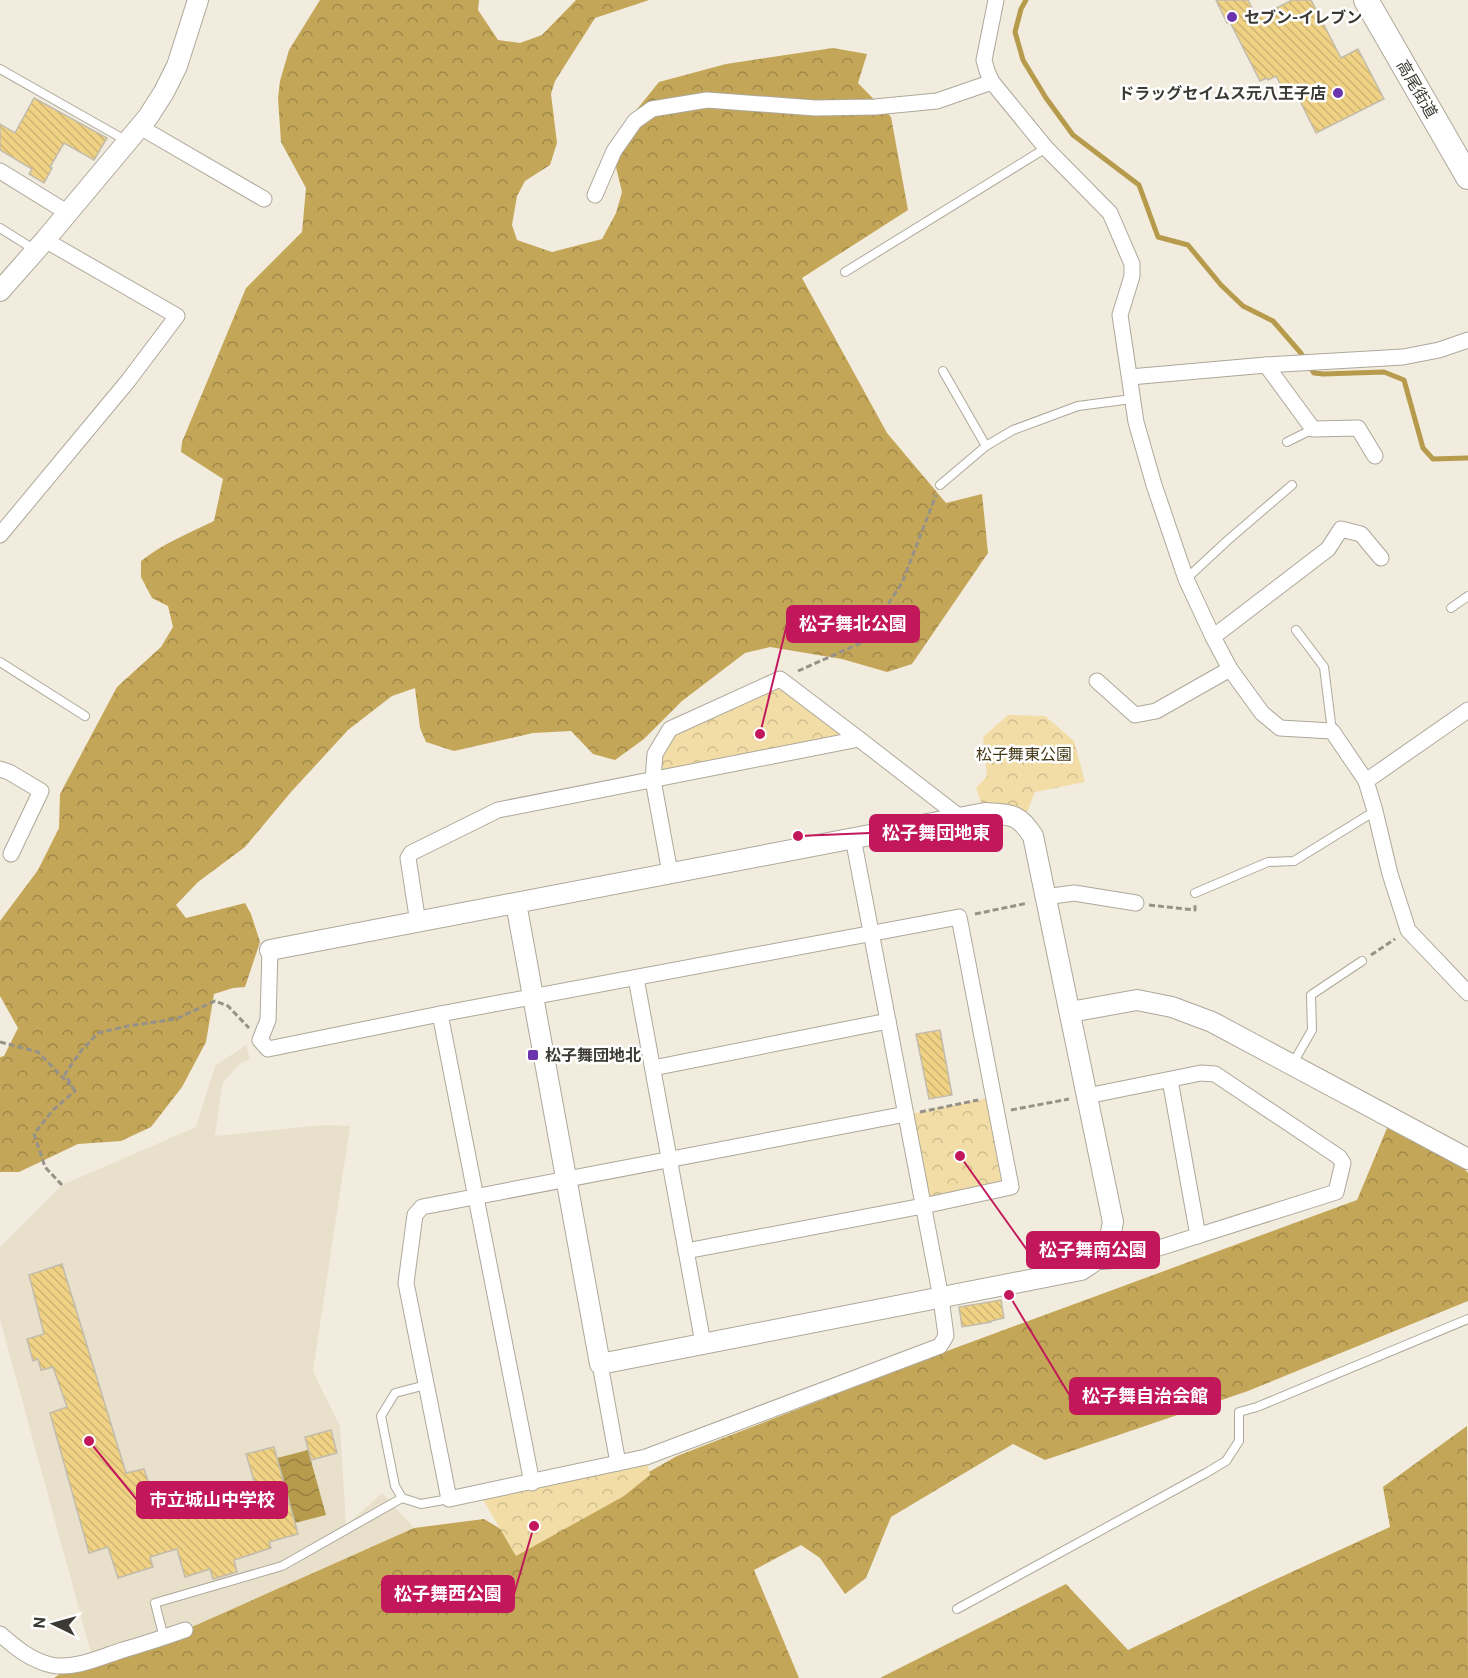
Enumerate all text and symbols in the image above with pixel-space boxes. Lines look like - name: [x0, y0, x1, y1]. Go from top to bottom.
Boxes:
- place label: セブン-イレブン: [1244, 8, 1362, 27]
- marker: セブン-イレブン: [1225, 10, 1239, 24]
- street label: 高尾街道: [1393, 57, 1441, 121]
- place label: ドラッグセイムス元八王子店: [1118, 84, 1326, 103]
- marker: ドラッグセイムス元八王子店: [1331, 86, 1345, 100]
- callout: 松子舞北公園: [787, 606, 919, 642]
- text: 松子舞北公園: [799, 613, 907, 634]
- park label: 松子舞東公園: [976, 745, 1072, 764]
- callout: 松子舞団地東: [870, 815, 1002, 851]
- text: 松子舞団地東: [882, 822, 990, 843]
- place label: 松子舞団地北: [545, 1046, 641, 1065]
- marker: 松子舞団地北: [526, 1048, 540, 1062]
- callout: 松子舞南公園: [1027, 1232, 1159, 1268]
- text: 松子舞南公園: [1039, 1239, 1147, 1260]
- callout: 松子舞自治会館: [1070, 1378, 1220, 1414]
- text: 松子舞自治会館: [1082, 1385, 1208, 1406]
- callout: 市立城山中学校: [137, 1482, 287, 1518]
- text: 市立城山中学校: [149, 1489, 275, 1510]
- callout: 松子舞西公園: [382, 1576, 514, 1612]
- text: 松子舞西公園: [394, 1583, 502, 1604]
- north arrow: [24, 1594, 84, 1654]
- text: N: [30, 1616, 50, 1629]

